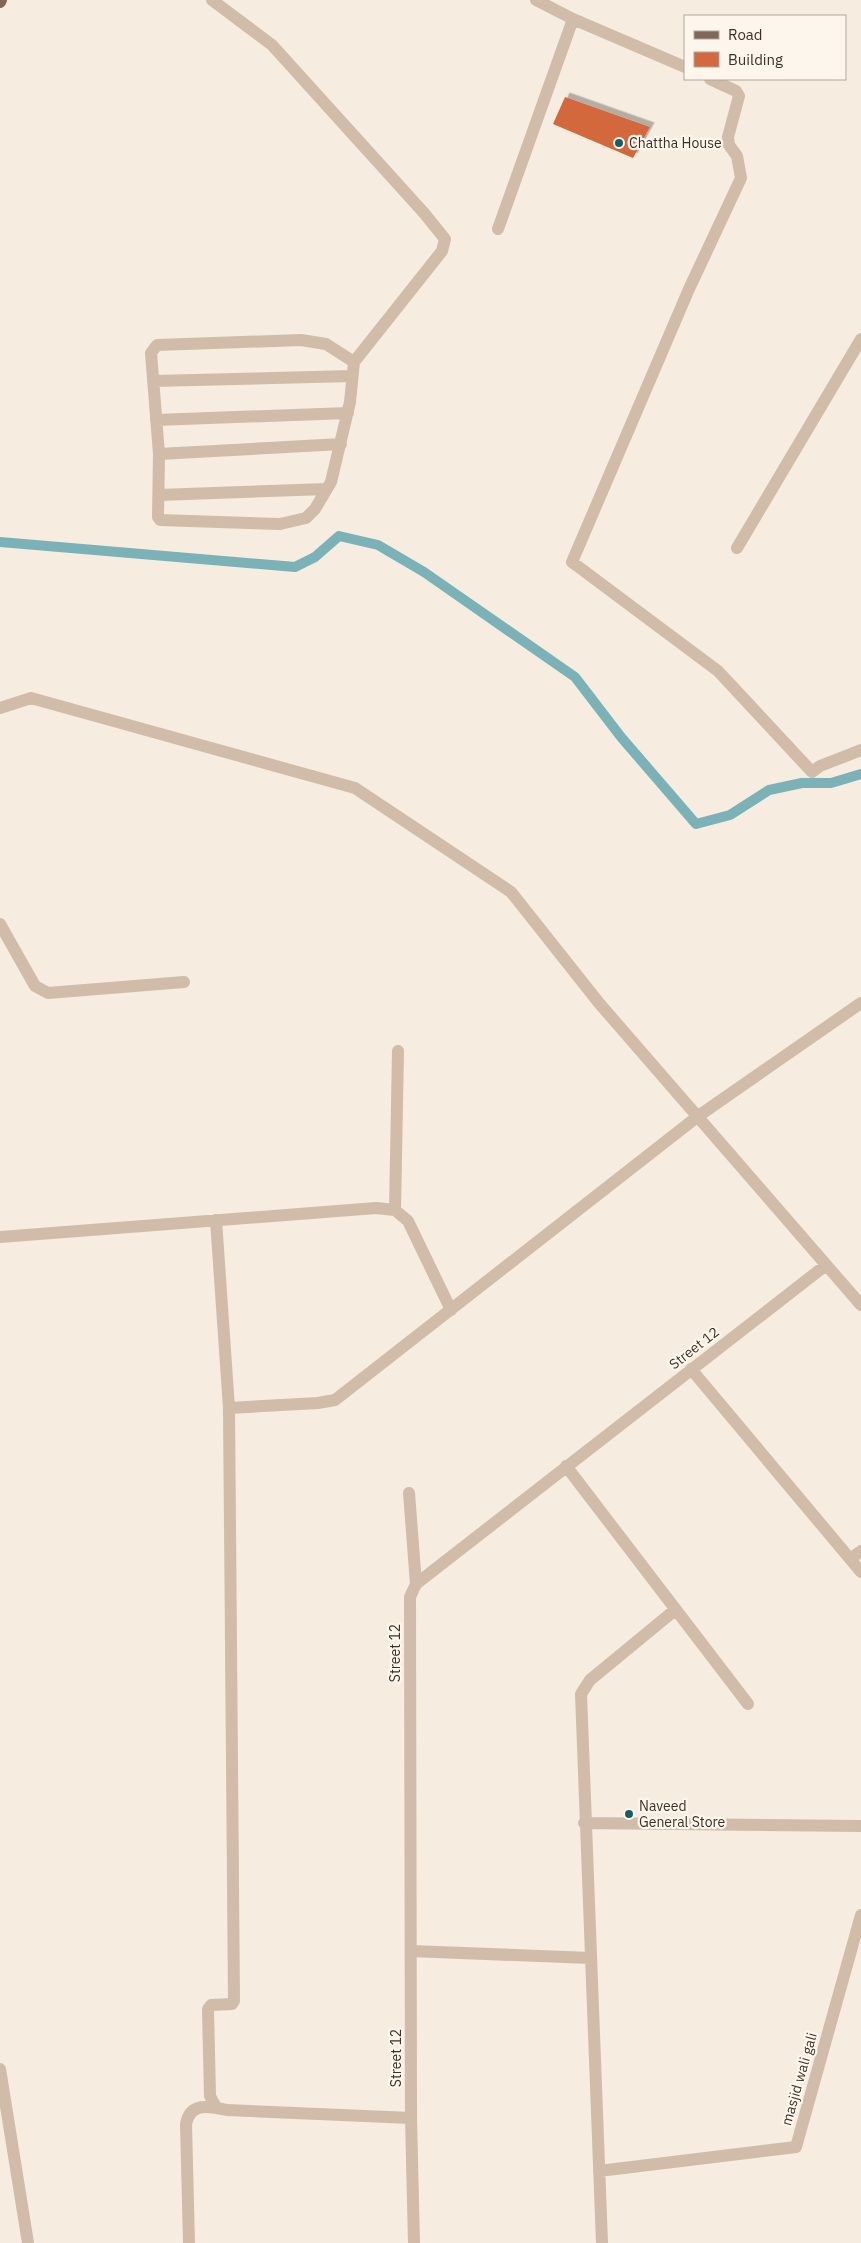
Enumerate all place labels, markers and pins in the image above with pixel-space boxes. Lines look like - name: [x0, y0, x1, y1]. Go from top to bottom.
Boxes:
- place label: Chattha House: [629, 134, 722, 152]
- marker: Chattha House: [613, 137, 625, 149]
- place label: Naveed General Store: [639, 1797, 726, 1831]
- marker: Naveed General Store: [623, 1808, 635, 1820]

